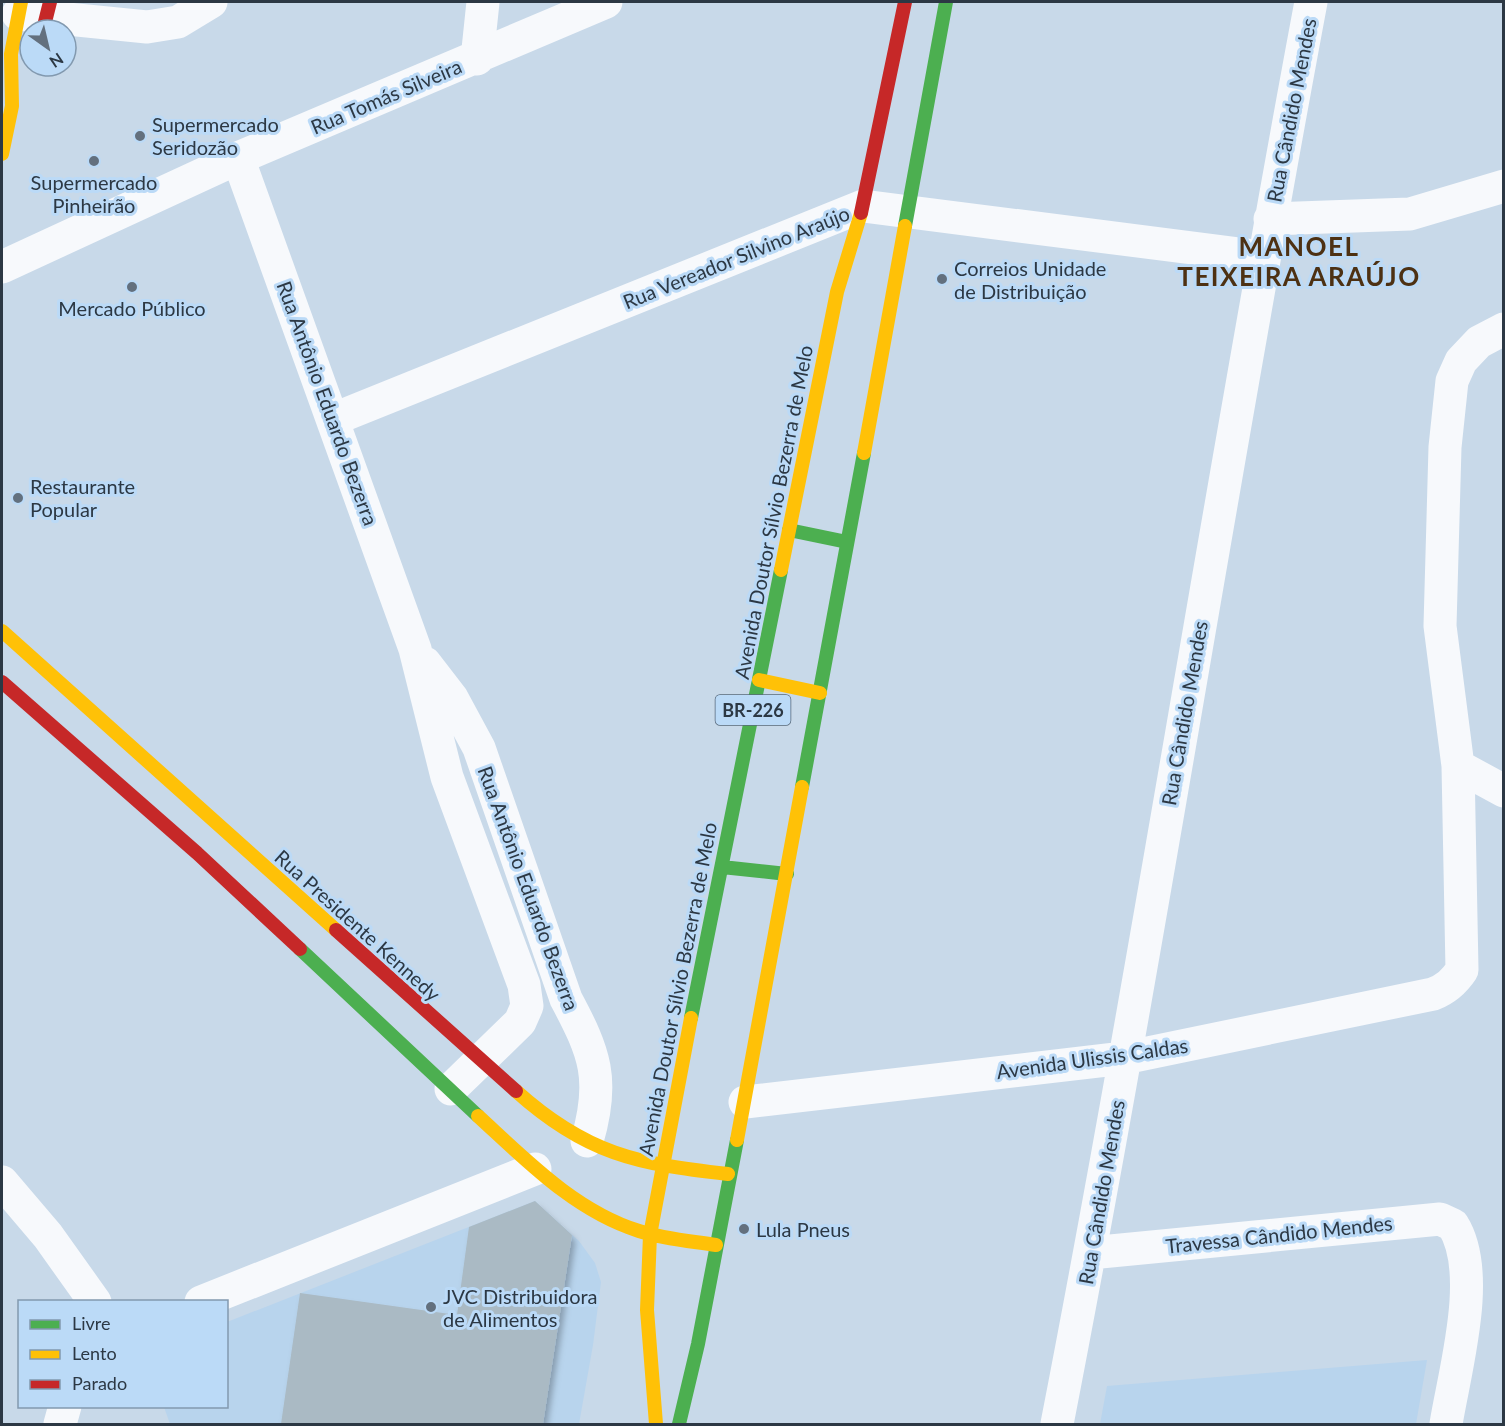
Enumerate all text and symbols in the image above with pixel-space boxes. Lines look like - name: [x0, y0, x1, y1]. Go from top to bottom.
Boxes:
- street label: Rua Cândido Mendes: [1261, 16, 1321, 204]
- north arrow: [18, 18, 78, 78]
- text: N: [46, 50, 67, 72]
- street label: Rua Tomás Silveira: [307, 53, 465, 139]
- place label: Supermercado Seridozão: [152, 112, 279, 159]
- marker: Supermercado Seridozão: [133, 129, 147, 143]
- marker: Supermercado Pinheirão: [87, 154, 101, 168]
- place label: Supermercado Pinheirão: [31, 170, 157, 217]
- street label: Rua Vereador Silvino Araújo: [619, 200, 853, 314]
- district label: MANOEL TEIXEIRA ARAÚJO: [1177, 230, 1421, 292]
- place label: Correios Unidade de Distribuição: [954, 256, 1106, 303]
- marker: Correios Unidade de Distribuição: [935, 272, 949, 286]
- street label: Rua Antônio Eduardo Bezerra: [273, 278, 383, 528]
- marker: Mercado Público: [125, 280, 139, 294]
- place label: Mercado Público: [58, 296, 206, 320]
- street label: Avenida Doutor Sílvio Bezerra de Melo: [729, 343, 817, 681]
- place label: Restaurante Popular: [30, 474, 135, 521]
- marker: Restaurante Popular: [11, 491, 25, 505]
- street label: Rua Cândido Mendes: [1156, 619, 1212, 807]
- road number: BR-226: [716, 695, 790, 725]
- street label: Rua Antônio Eduardo Bezerra: [474, 763, 584, 1013]
- street label: Avenida Doutor Sílvio Bezerra de Melo: [633, 820, 721, 1158]
- street label: Rua Presidente Kennedy: [270, 844, 446, 1006]
- street label: Avenida Ulissis Caldas: [995, 1033, 1189, 1083]
- street label: Rua Cândido Mendes: [1073, 1098, 1129, 1286]
- street label: Travessa Cândido Mendes: [1164, 1210, 1394, 1258]
- place label: Lula Pneus: [756, 1217, 850, 1241]
- marker: Lula Pneus: [737, 1222, 751, 1236]
- place label: JVC Distribuidora de Alimentos: [443, 1284, 598, 1331]
- legend: [18, 1300, 228, 1408]
- marker: JVC Distribuidora de Alimentos: [424, 1300, 438, 1314]
- text: Livre: [72, 1312, 111, 1334]
- text: Lento: [72, 1342, 117, 1364]
- text: Parado: [72, 1372, 127, 1394]

